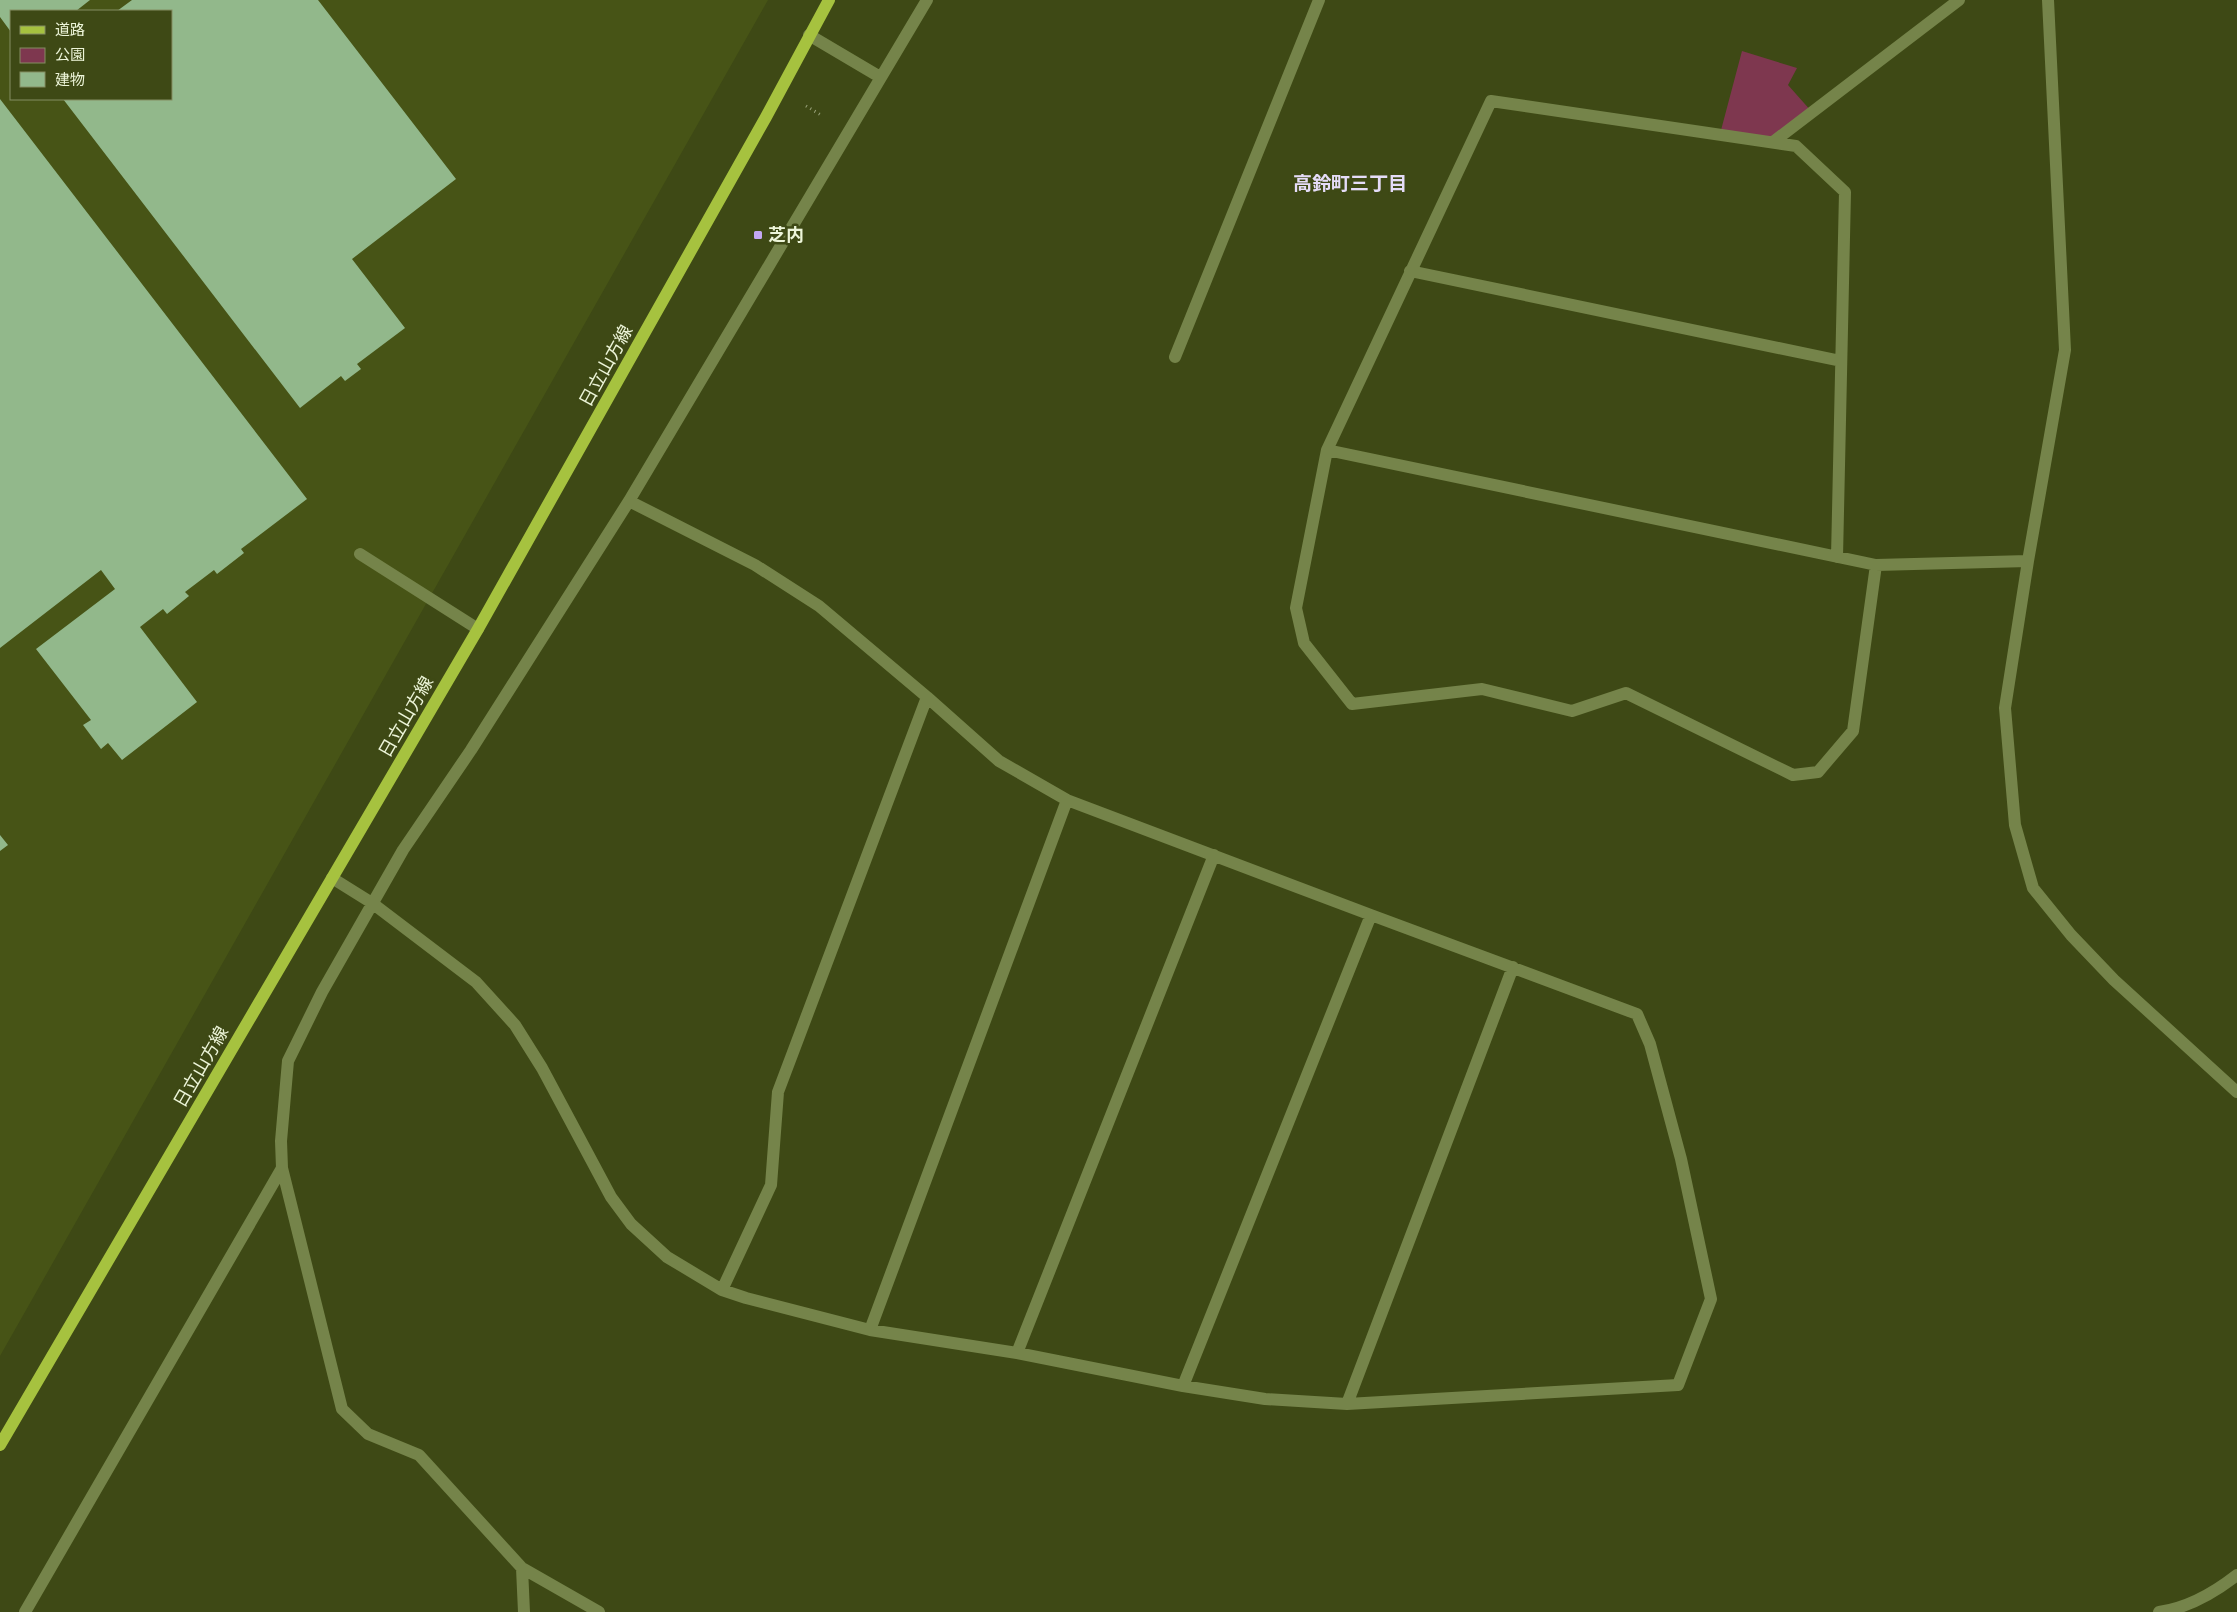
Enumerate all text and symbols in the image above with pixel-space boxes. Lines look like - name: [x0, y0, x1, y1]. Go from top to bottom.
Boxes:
- legend: [10, 10, 172, 100]
- text: 道路: [55, 21, 85, 39]
- text: 公園: [55, 46, 85, 64]
- text: 建物: [55, 71, 85, 89]
- district label: 高鈴町三丁目: [1293, 173, 1407, 195]
- place label: 芝内: [768, 224, 804, 246]
- marker: 芝内: [752, 229, 764, 241]
- street label: 日立山方線: [575, 321, 637, 411]
- street label: 日立山方線: [374, 673, 438, 761]
- street label: 日立山方線: [169, 1023, 233, 1111]

